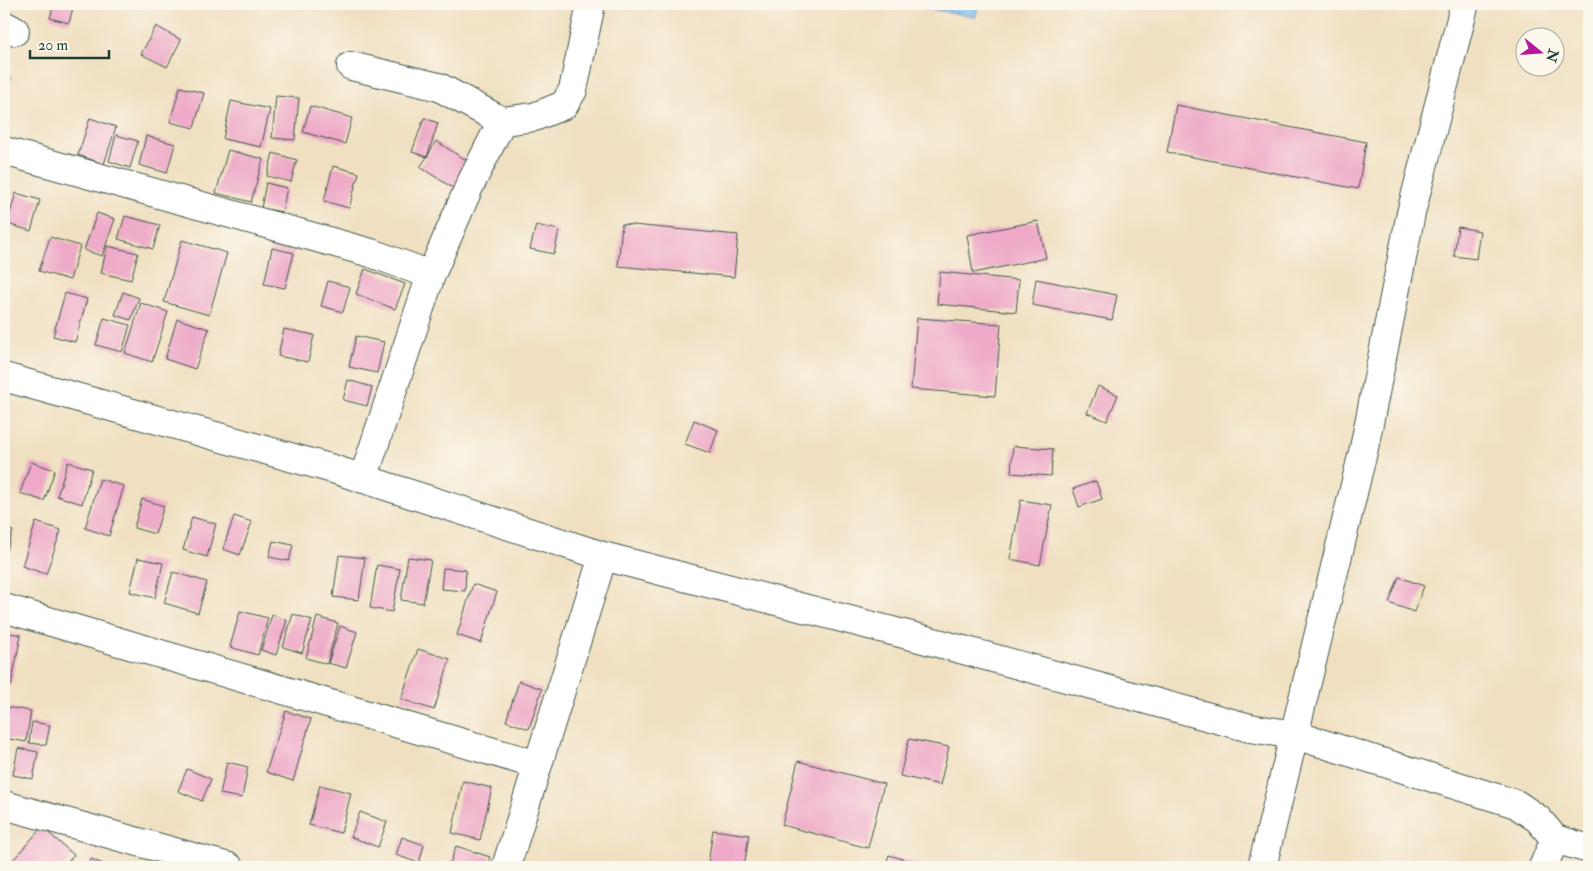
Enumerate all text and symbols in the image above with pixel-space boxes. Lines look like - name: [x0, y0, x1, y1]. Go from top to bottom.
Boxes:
- scale bar: [30, 28, 109, 60]
- north arrow: [1516, 28, 1566, 78]
- text: 20 m: [38, 36, 68, 55]
- text: N: [1542, 46, 1562, 65]

